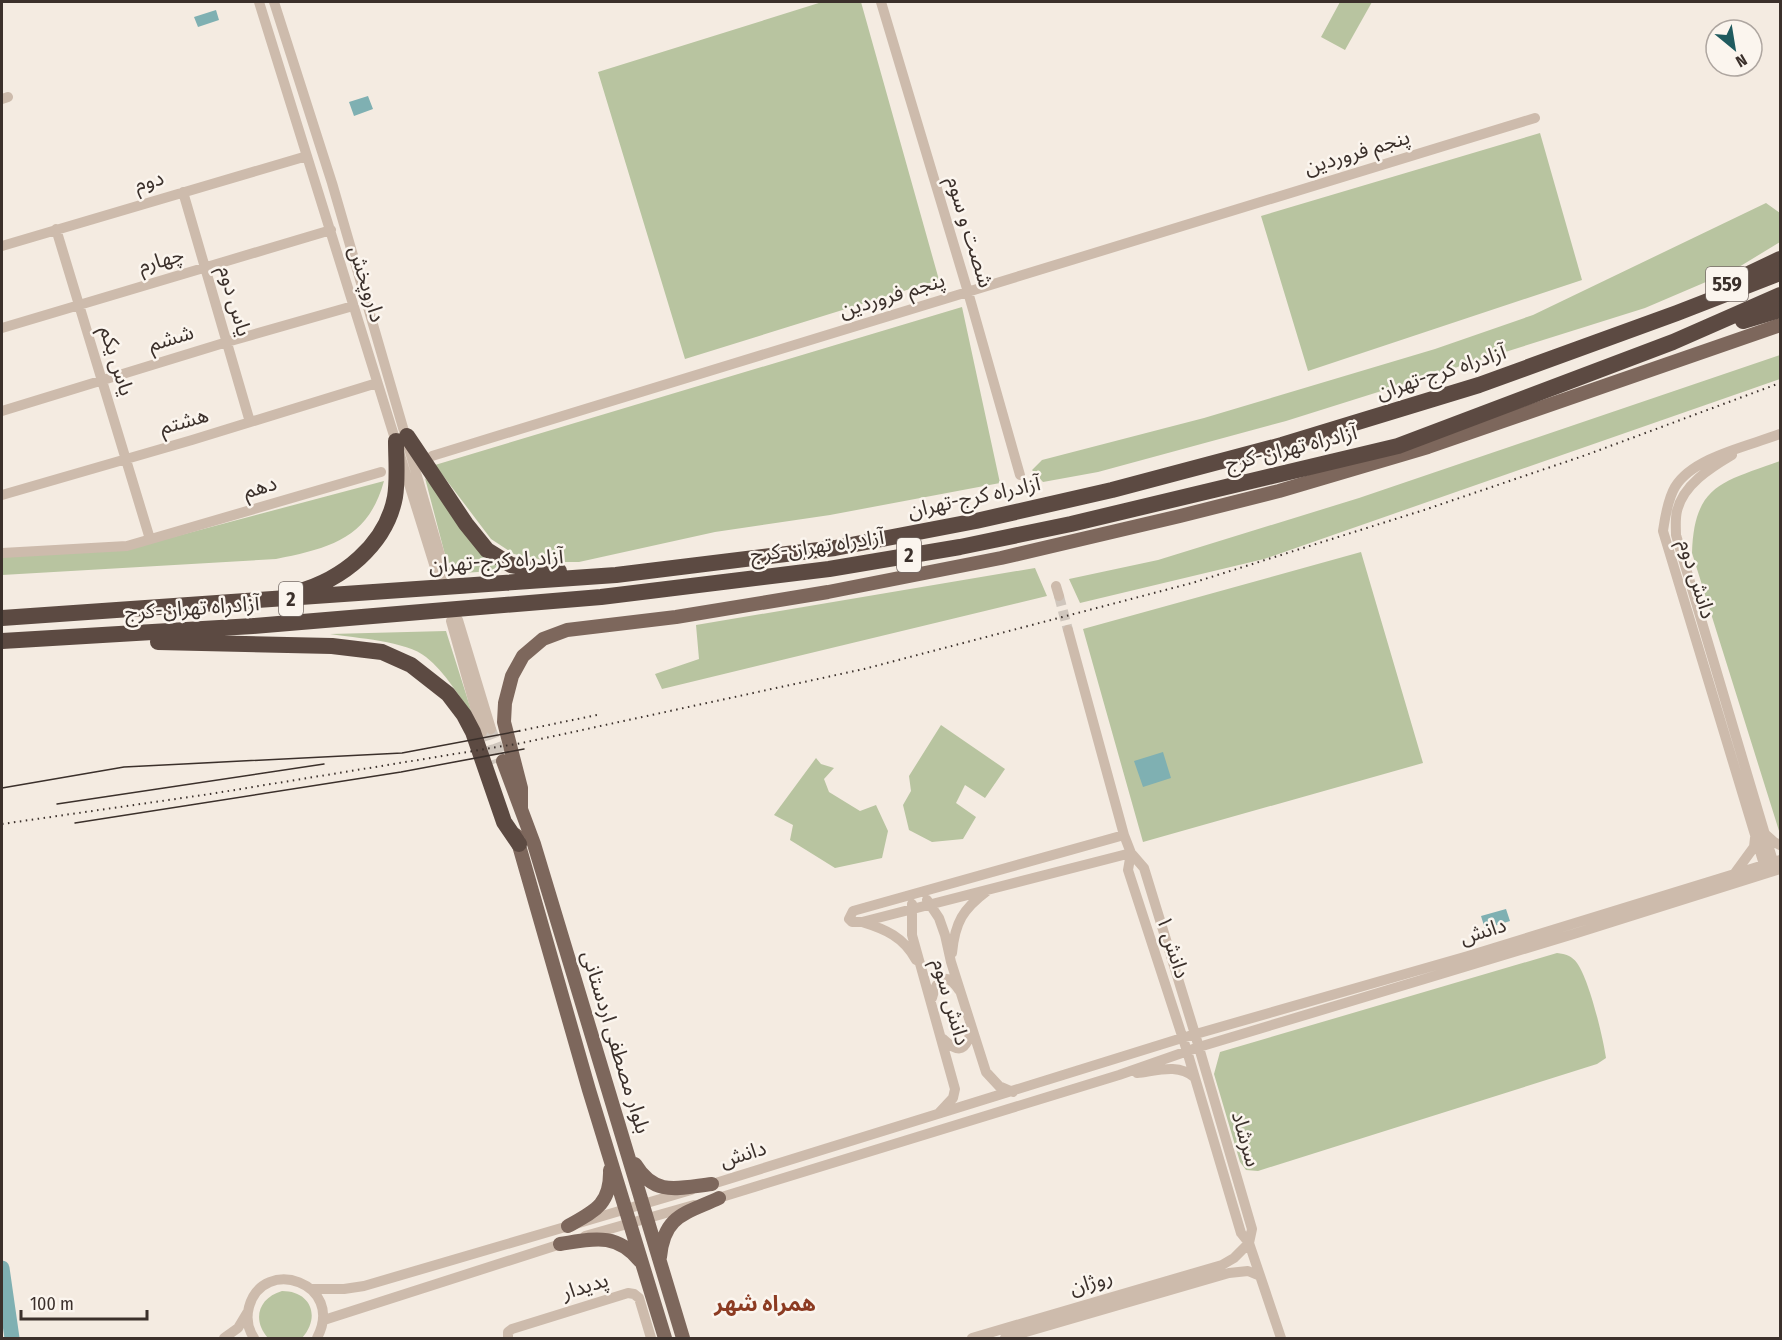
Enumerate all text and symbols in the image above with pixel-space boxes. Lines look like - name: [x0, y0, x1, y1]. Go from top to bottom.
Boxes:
- north arrow: [1704, 18, 1764, 78]
- text: N: [1732, 50, 1750, 71]
- street label: پنجم فروردین: [1301, 124, 1414, 182]
- street label: دوم: [131, 164, 168, 200]
- street label: شصت و سوم: [938, 173, 999, 292]
- street label: چهارم: [135, 241, 188, 282]
- street label: داروپخش: [343, 243, 391, 325]
- street label: یاس دوم: [210, 263, 257, 340]
- street label: پنجم فروردین: [836, 267, 949, 325]
- road number: 559: [1706, 267, 1748, 301]
- street label: ششم: [145, 319, 197, 359]
- street label: یاس یکم: [92, 323, 140, 400]
- street label: آزادراه کرج-تهران: [1373, 339, 1511, 407]
- street label: هشتم: [157, 402, 212, 442]
- street label: آزادراه تهران-کرج: [1222, 419, 1361, 479]
- street label: دهم: [240, 470, 280, 506]
- street label: آزادراه کرج-تهران: [905, 470, 1044, 526]
- street label: آزادراه تهران-کرج: [748, 524, 887, 570]
- street label: دانش دوم: [1670, 536, 1721, 623]
- road number: 2: [897, 538, 921, 572]
- street label: آزادراه کرج-تهران: [428, 543, 565, 581]
- road number: 2: [279, 582, 303, 616]
- street label: آزادراه تهران-کرج: [124, 590, 261, 628]
- street label: دانش ۱: [1151, 912, 1195, 982]
- street label: دانش: [1457, 912, 1509, 950]
- street label: بلوار مصطفی اردستانی: [576, 947, 656, 1137]
- street label: دانش سوم: [923, 956, 976, 1049]
- street label: سرشاد: [1226, 1108, 1266, 1170]
- street label: دانش: [717, 1135, 769, 1173]
- street label: روژان: [1066, 1263, 1116, 1301]
- street label: پدیدار: [557, 1267, 612, 1306]
- scale bar: [21, 1283, 147, 1321]
- district label: همراه شهر: [713, 1290, 816, 1317]
- text: 100 m: [30, 1293, 74, 1315]

